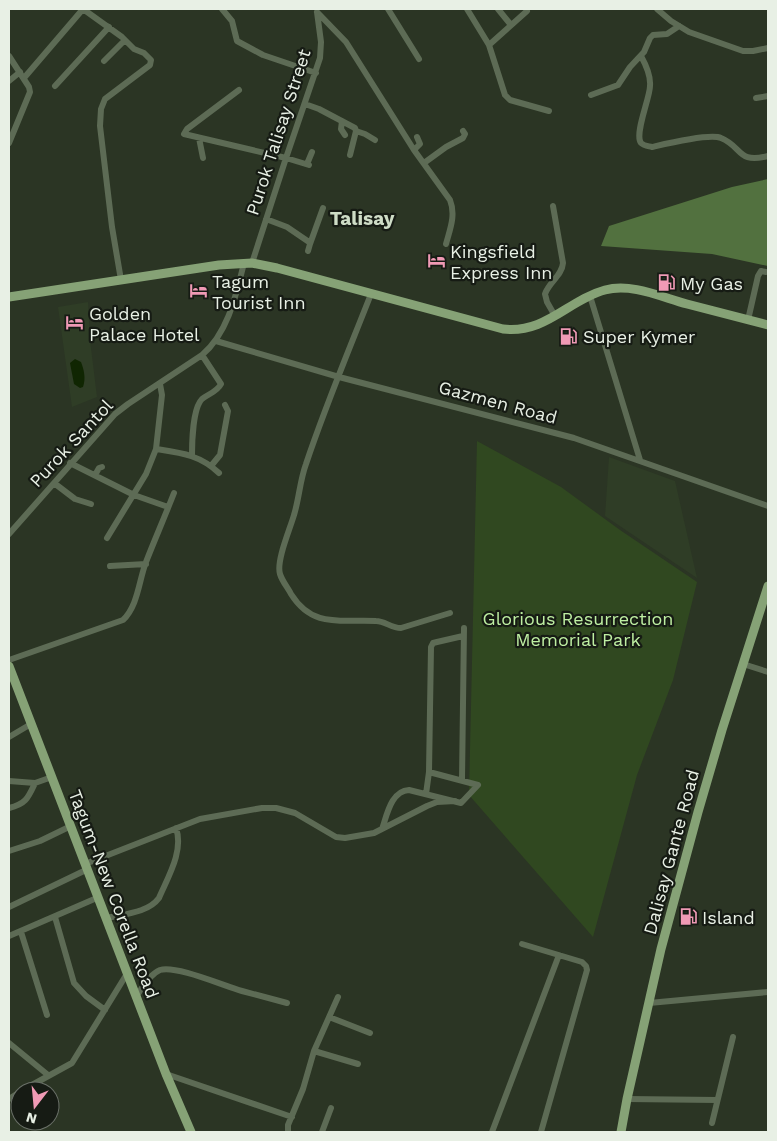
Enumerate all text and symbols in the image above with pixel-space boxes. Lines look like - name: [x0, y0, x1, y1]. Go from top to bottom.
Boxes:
- street label: Purok Talisay Street: [241, 46, 315, 218]
- district label: Talisay: [330, 207, 395, 230]
- place label: Kingsfield Express Inn: [450, 241, 552, 283]
- hotel icon: Kingsfield Express Inn: [426, 251, 446, 271]
- place label: Tagum Tourist Inn: [212, 271, 306, 313]
- fuel station icon: My Gas: [656, 273, 676, 293]
- place label: My Gas: [680, 273, 743, 294]
- hotel icon: Tagum Tourist Inn: [188, 281, 208, 301]
- place label: Golden Palace Hotel: [89, 303, 200, 345]
- hotel icon: Golden Palace Hotel: [65, 313, 85, 333]
- fuel station icon: Super Kymer: [559, 326, 579, 346]
- place label: Super Kymer: [583, 326, 695, 347]
- street label: Gazmen Road: [437, 376, 559, 428]
- street label: Purok Santol: [25, 394, 117, 491]
- park label: Glorious Resurrection Memorial Park: [483, 608, 673, 650]
- street label: Dalisay Gante Road: [639, 767, 703, 937]
- street label: Tagum-New Corella Road: [64, 787, 164, 1001]
- fuel station icon: Island: [678, 907, 698, 927]
- place label: Island: [702, 907, 755, 928]
- north arrow: [10, 1081, 60, 1131]
- text: N: [24, 1109, 39, 1128]

